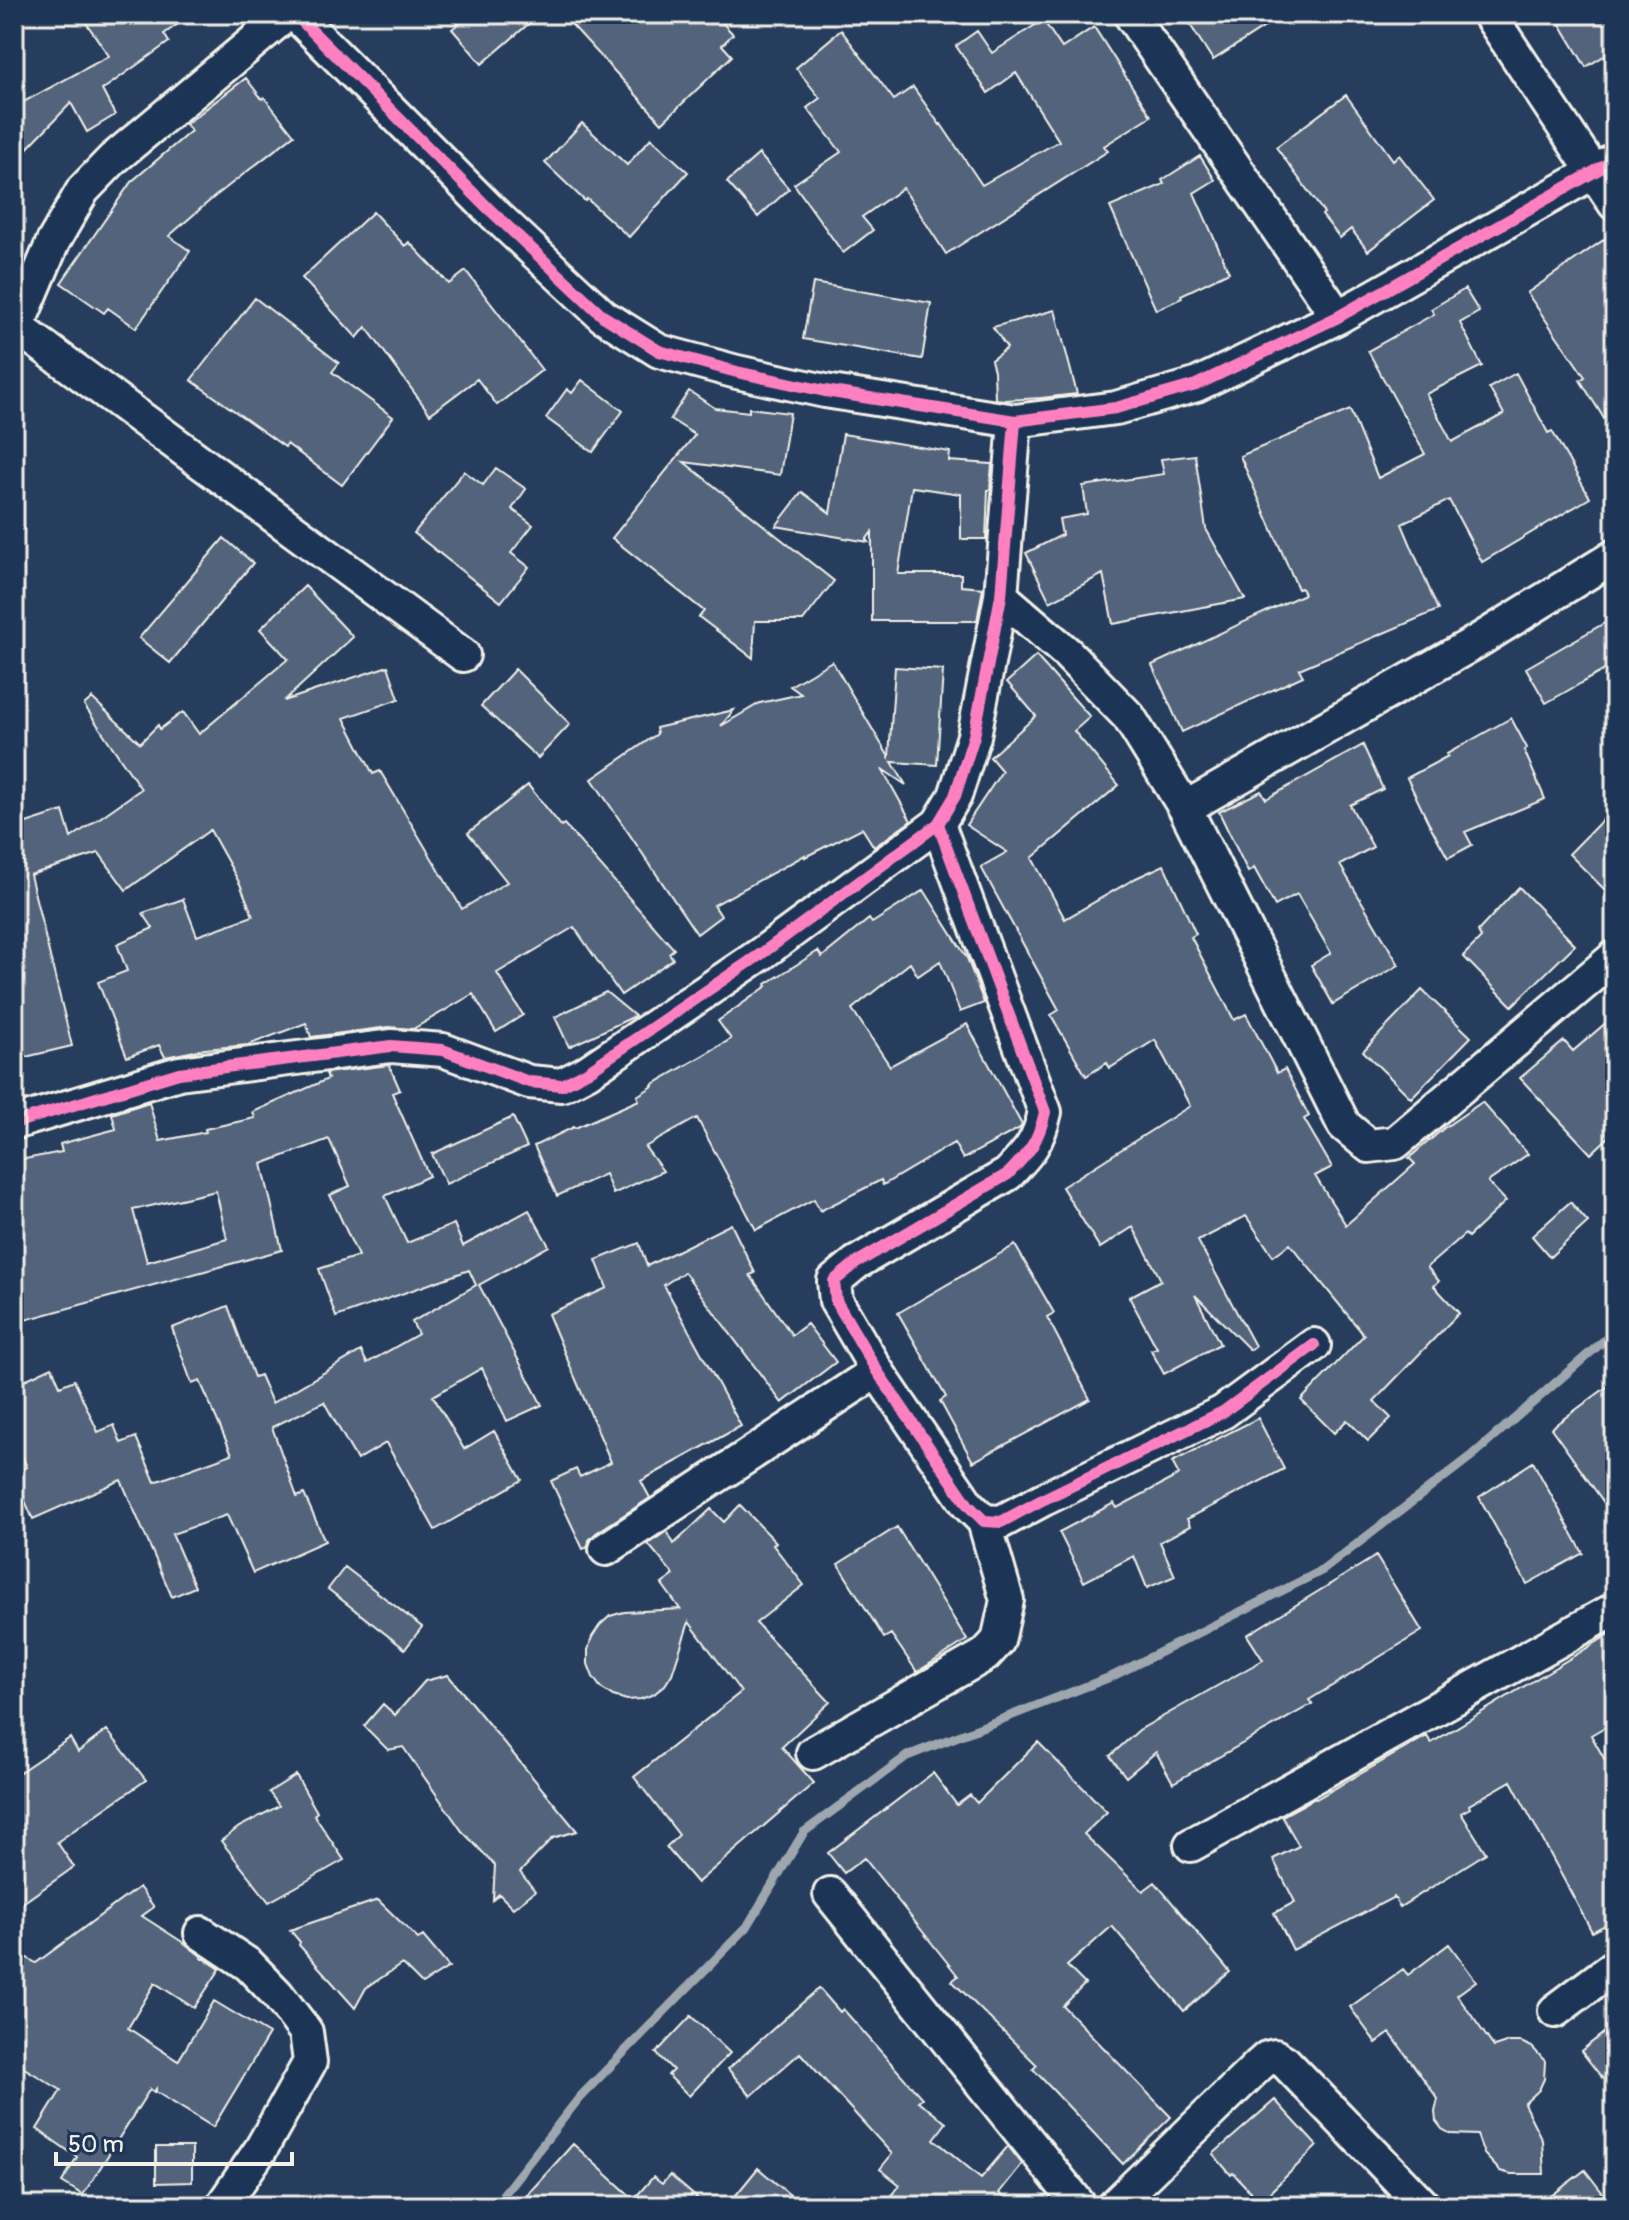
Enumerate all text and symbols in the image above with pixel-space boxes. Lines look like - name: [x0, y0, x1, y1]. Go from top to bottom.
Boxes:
- scale bar: [56, 2116, 292, 2166]
- text: 50 m: [68, 2130, 124, 2159]

